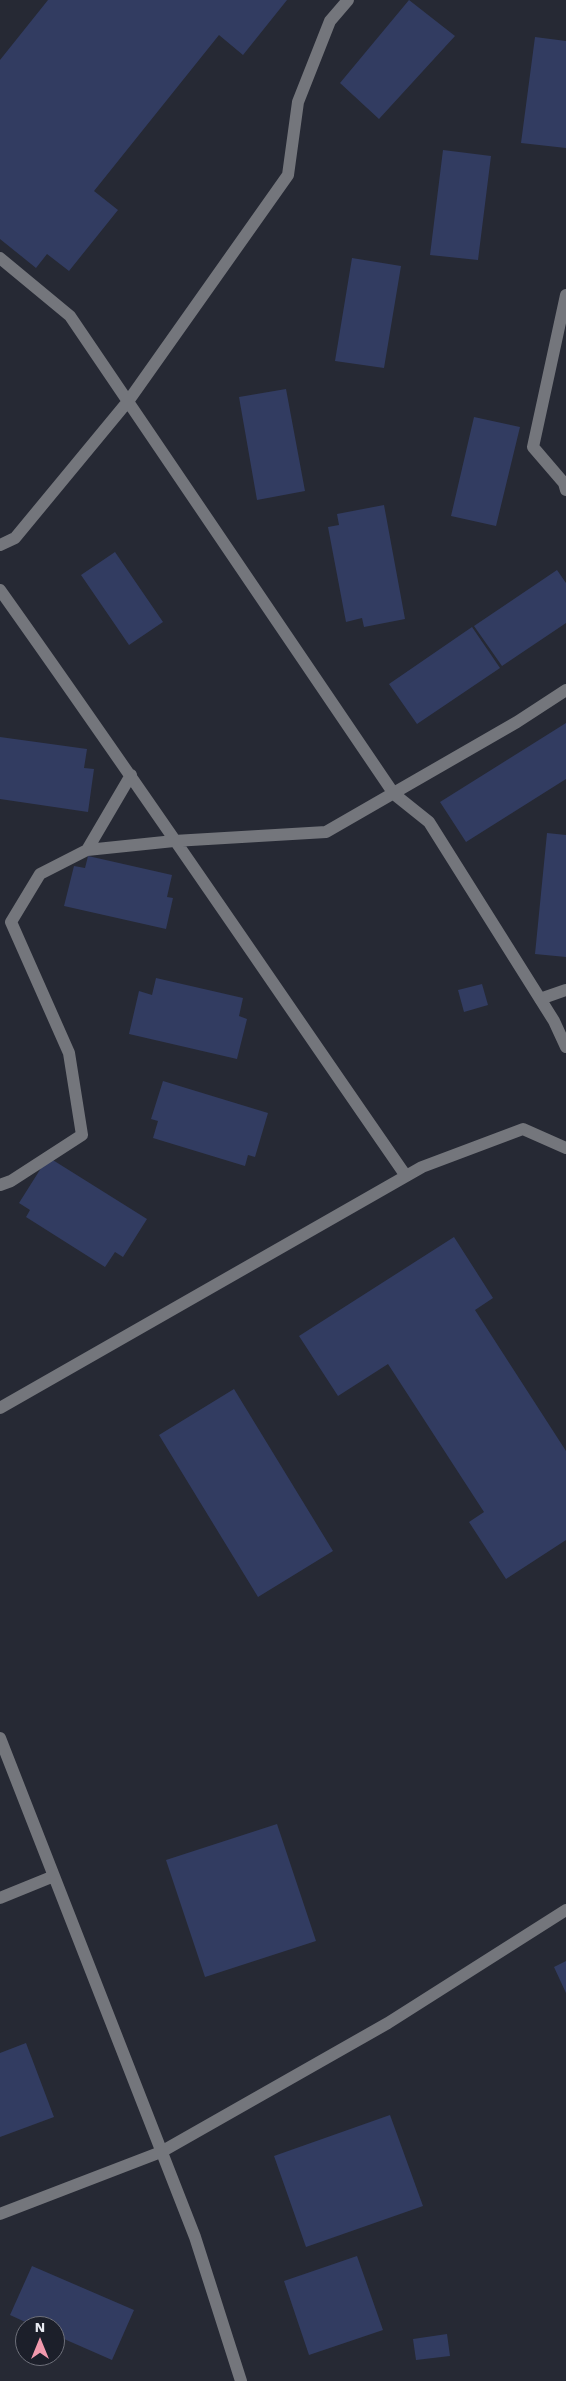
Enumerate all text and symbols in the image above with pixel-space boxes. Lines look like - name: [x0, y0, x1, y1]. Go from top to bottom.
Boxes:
- north arrow: [15, 2316, 65, 2366]
- text: N: [35, 2319, 45, 2335]

